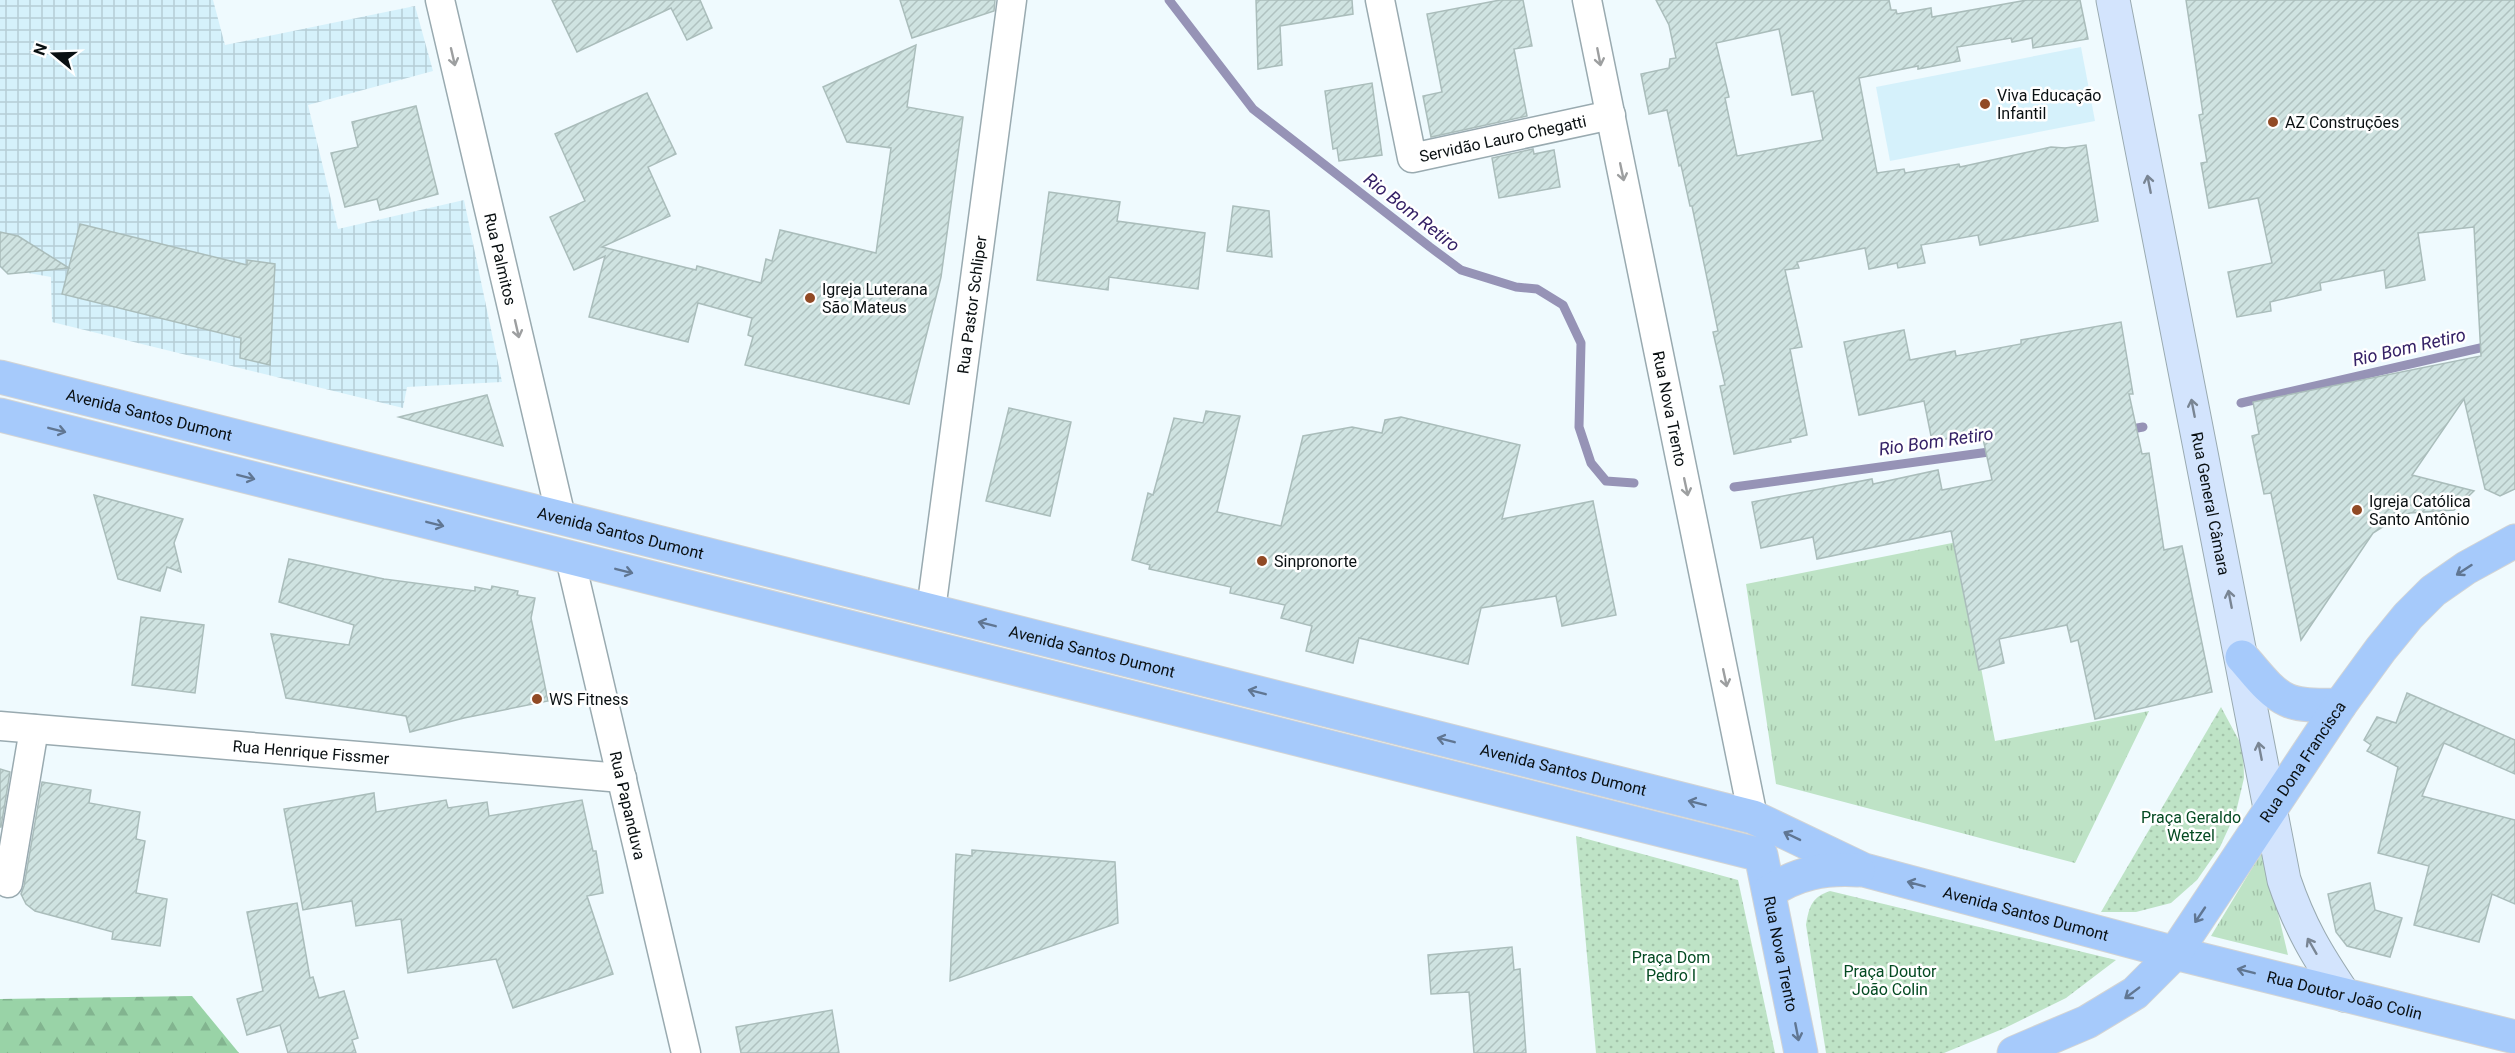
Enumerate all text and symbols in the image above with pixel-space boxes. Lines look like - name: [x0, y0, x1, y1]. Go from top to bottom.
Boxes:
- north arrow: [24, 24, 84, 84]
- text: N: [29, 41, 51, 58]
- one-way arrow: [448, 47, 459, 66]
- one-way arrow: [1594, 47, 1605, 67]
- place label: Viva Educação Infantil: [1997, 86, 2101, 123]
- marker: Viva Educação Infantil: [1978, 97, 1992, 111]
- street label: Servidão Lauro Chegatti: [1417, 111, 1588, 166]
- place label: AZ Construções: [2285, 113, 2399, 132]
- marker: AZ Construções: [2266, 115, 2280, 129]
- one-way arrow: [1617, 162, 1628, 181]
- water label: Rio Bom Retiro: [1360, 168, 1464, 256]
- one-way arrow: [2143, 175, 2154, 195]
- street label: Rua Palmitos: [481, 211, 521, 307]
- street label: Rua Pastor Schliper: [953, 234, 990, 375]
- place label: Igreja Luterana São Mateus: [822, 280, 928, 317]
- marker: Igreja Luterana São Mateus: [803, 291, 817, 305]
- one-way arrow: [511, 319, 523, 338]
- water label: Rio Bom Retiro: [2350, 324, 2468, 370]
- street label: Rua Nova Trento: [1649, 349, 1691, 468]
- street label: Avenida Santos Dumont: [64, 385, 234, 444]
- one-way arrow: [2187, 399, 2198, 418]
- water label: Rio Bom Retiro: [1877, 423, 1995, 459]
- one-way arrow: [47, 424, 66, 436]
- street label: Rua General Câmara: [2188, 430, 2234, 577]
- one-way arrow: [236, 471, 255, 483]
- one-way arrow: [1681, 476, 1692, 496]
- place label: Igreja Católica Santo Antônio: [2369, 492, 2471, 529]
- street label: Avenida Santos Dumont: [536, 503, 706, 563]
- marker: Igreja Católica Santo Antônio: [2350, 503, 2364, 517]
- one-way arrow: [425, 519, 444, 530]
- place label: Sinpronorte: [1274, 552, 1357, 571]
- marker: Sinpronorte: [1255, 554, 1269, 568]
- one-way arrow: [2456, 564, 2473, 576]
- one-way arrow: [615, 566, 634, 578]
- one-way arrow: [2224, 590, 2235, 610]
- one-way arrow: [978, 618, 997, 630]
- street label: Avenida Santos Dumont: [1007, 621, 1177, 681]
- one-way arrow: [1720, 667, 1731, 687]
- one-way arrow: [1248, 686, 1267, 698]
- place label: WS Fitness: [549, 690, 628, 709]
- marker: WS Fitness: [530, 692, 544, 706]
- street label: Rua Dona Francisca: [2255, 697, 2349, 826]
- one-way arrow: [1437, 733, 1456, 745]
- street label: Rua Henrique Fissmer: [232, 736, 391, 768]
- street label: Avenida Santos Dumont: [1478, 739, 1649, 799]
- one-way arrow: [2254, 741, 2265, 761]
- street label: Rua Papanduva: [606, 749, 650, 861]
- one-way arrow: [1687, 796, 1706, 808]
- park label: Praça Geraldo Wetzel: [2141, 808, 2241, 845]
- one-way arrow: [1784, 829, 1802, 841]
- one-way arrow: [1906, 878, 1925, 889]
- street label: Avenida Santos Dumont: [1941, 882, 2111, 944]
- street label: Rua Nova Trento: [1760, 894, 1802, 1013]
- one-way arrow: [2194, 906, 2206, 923]
- one-way arrow: [2306, 938, 2318, 955]
- park label: Praça Dom Pedro I: [1632, 948, 1710, 985]
- park label: Praça Doutor João Colin: [1843, 962, 1937, 999]
- one-way arrow: [2237, 964, 2256, 976]
- street label: Rua Doutor João Colin: [2265, 967, 2424, 1023]
- one-way arrow: [2125, 987, 2141, 999]
- one-way arrow: [1792, 1022, 1803, 1041]

